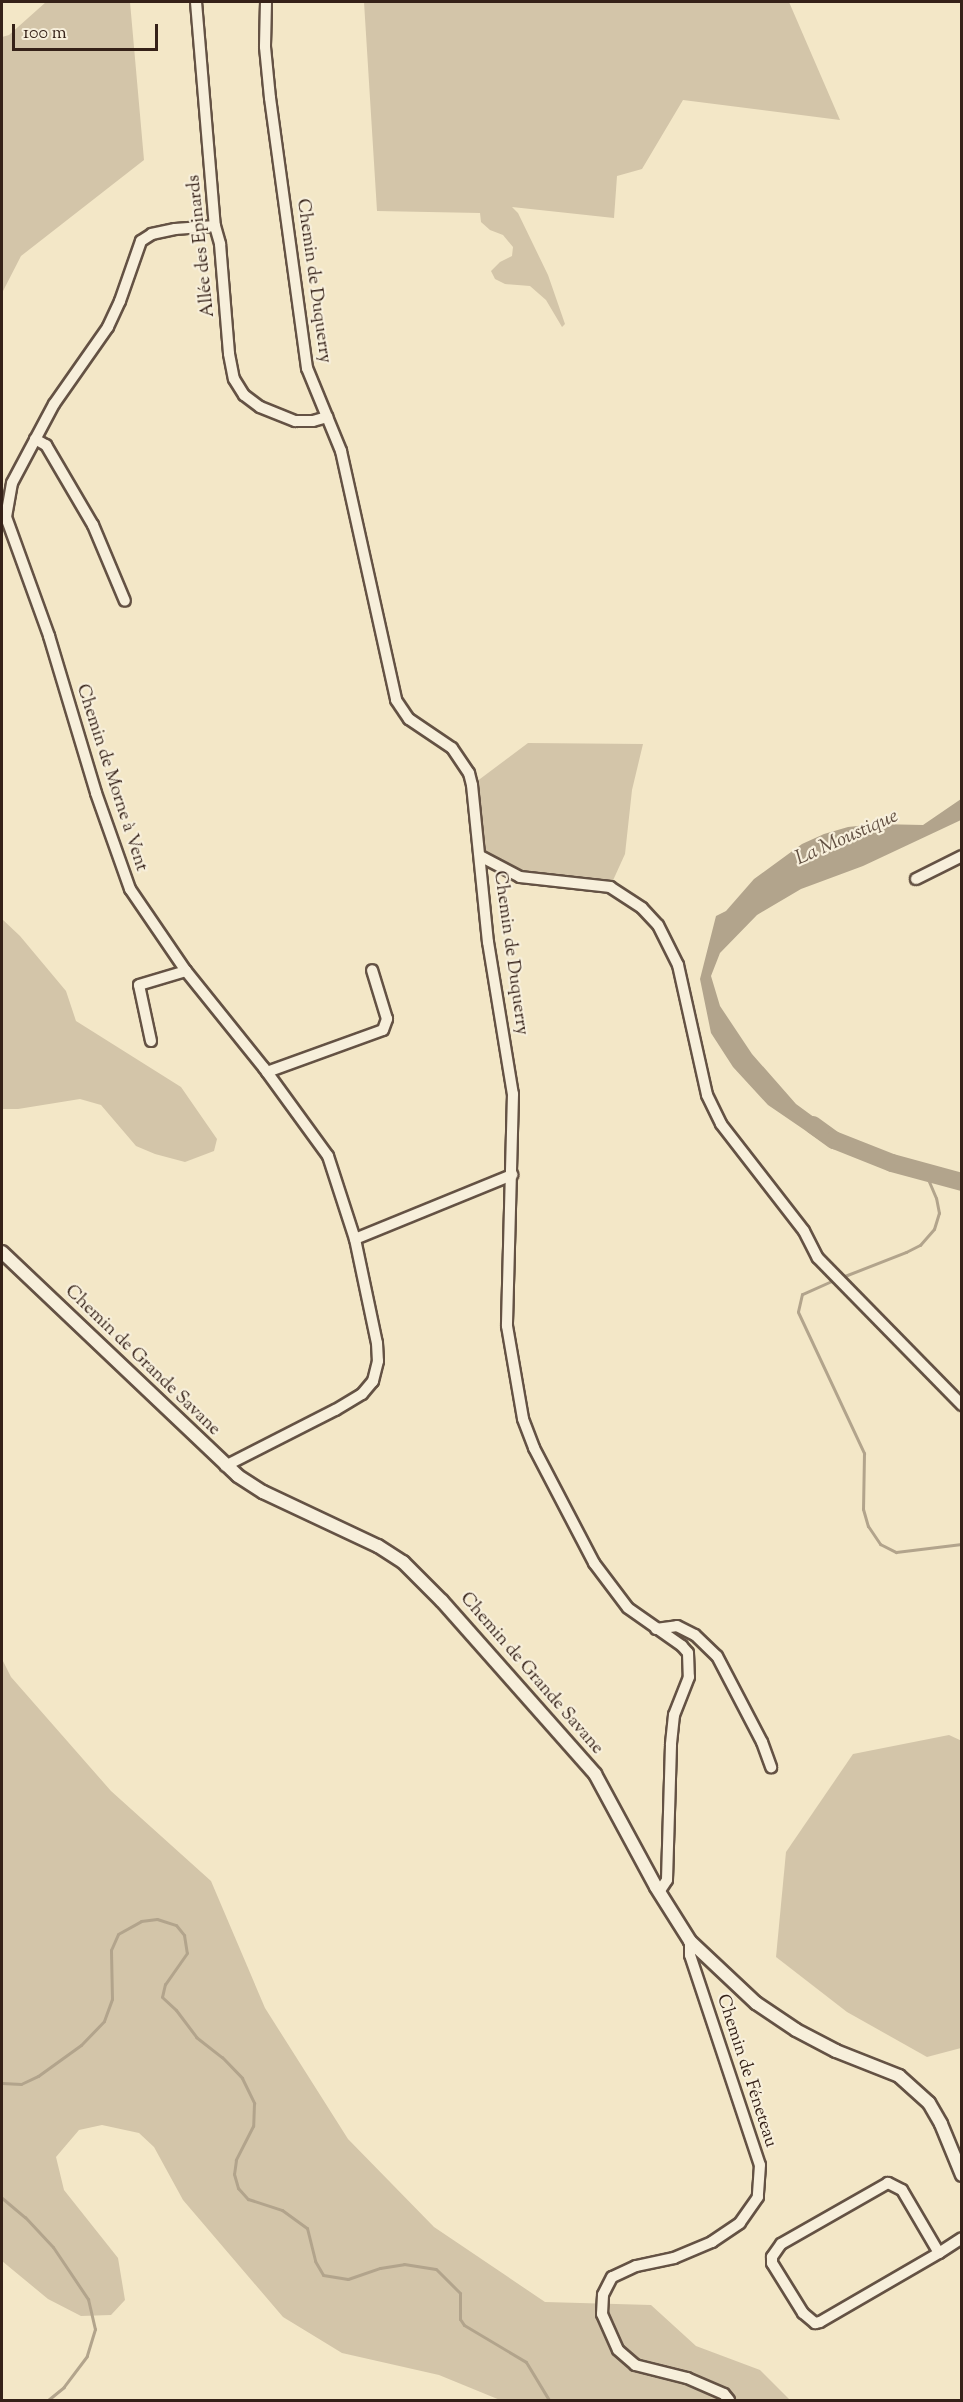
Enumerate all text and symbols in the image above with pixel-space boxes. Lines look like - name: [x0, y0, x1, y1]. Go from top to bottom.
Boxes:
- scale bar: [15, 12, 160, 50]
- text: 100 m: [23, 21, 67, 47]
- street label: Allée des Epinards: [184, 174, 220, 318]
- street label: Chemin de Duquerry: [291, 197, 335, 365]
- street label: Chemin de Morne à Vent: [71, 682, 151, 874]
- water label: La Moustique: [792, 805, 902, 871]
- street label: Chemin de Duquerry: [488, 869, 532, 1037]
- street label: Chemin de Grande Savane: [60, 1281, 224, 1441]
- street label: Chemin de Grande Savane: [455, 1589, 607, 1759]
- street label: Chemin de Féneteau: [711, 1992, 781, 2150]

